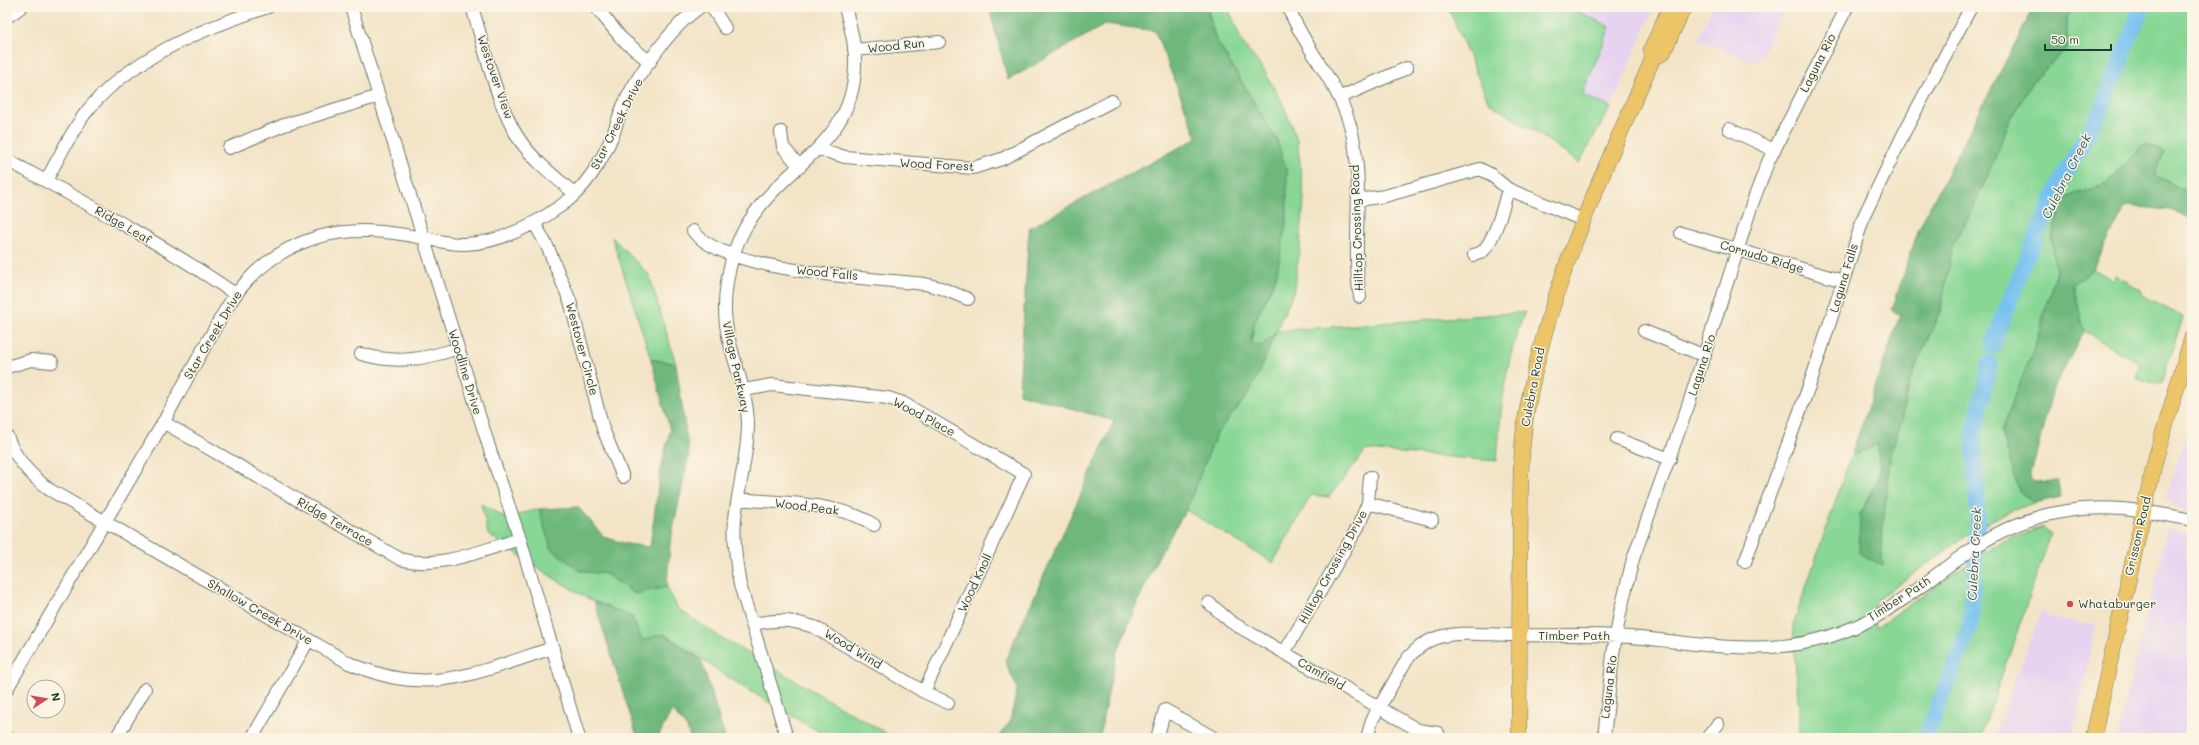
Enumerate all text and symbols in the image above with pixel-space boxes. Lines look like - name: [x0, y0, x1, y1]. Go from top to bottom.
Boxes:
- scale bar: [2045, 26, 2111, 52]
- street label: Laguna Rio: [1796, 31, 1839, 95]
- text: 50 m: [2051, 31, 2079, 47]
- street label: Westover View: [474, 32, 518, 121]
- street label: Wood Run: [867, 34, 925, 56]
- street label: Star Creek Drive: [586, 75, 646, 172]
- water label: Culebra Creek: [2037, 129, 2095, 221]
- street label: Wood Forest: [899, 154, 975, 174]
- street label: Hilltop Crossing Road: [1346, 164, 1366, 291]
- street label: Ridge Leaf: [92, 201, 155, 247]
- street label: Cornudo Ridge: [1718, 236, 1806, 276]
- street label: Laguna Falls: [1825, 241, 1861, 314]
- street label: Wood Falls: [795, 261, 859, 283]
- street label: Star Creek Drive: [179, 287, 245, 382]
- street label: Westover Circle: [563, 301, 603, 397]
- street label: Village Parkway: [719, 319, 755, 414]
- street label: Woodline Drive: [445, 327, 487, 416]
- street label: Laguna Rio: [1684, 332, 1719, 397]
- street label: Culebra Road: [1516, 345, 1548, 428]
- street label: Wood Place: [890, 393, 958, 439]
- street label: Ridge Terrace: [295, 493, 376, 549]
- street label: Wood Peak: [774, 494, 840, 518]
- street label: Grissom Road: [2120, 494, 2154, 577]
- water label: Culebra Creek: [1963, 506, 1984, 601]
- street label: Hilltop Crossing Drive: [1294, 507, 1370, 626]
- street label: Wood Knoll: [953, 551, 995, 615]
- street label: Timber Path: [1864, 572, 1933, 624]
- street label: Shallow Creek Drive: [205, 575, 316, 648]
- place label: Whataburger: [2078, 595, 2156, 611]
- marker: Whataburger: [2065, 599, 2075, 609]
- street label: Wood Wind: [822, 625, 886, 672]
- street label: Timber Path: [1538, 627, 1610, 643]
- street label: Camfield: [1295, 653, 1348, 693]
- street label: Laguna Rio: [1596, 654, 1620, 719]
- north arrow: [26, 679, 66, 719]
- text: N: [48, 691, 64, 702]

